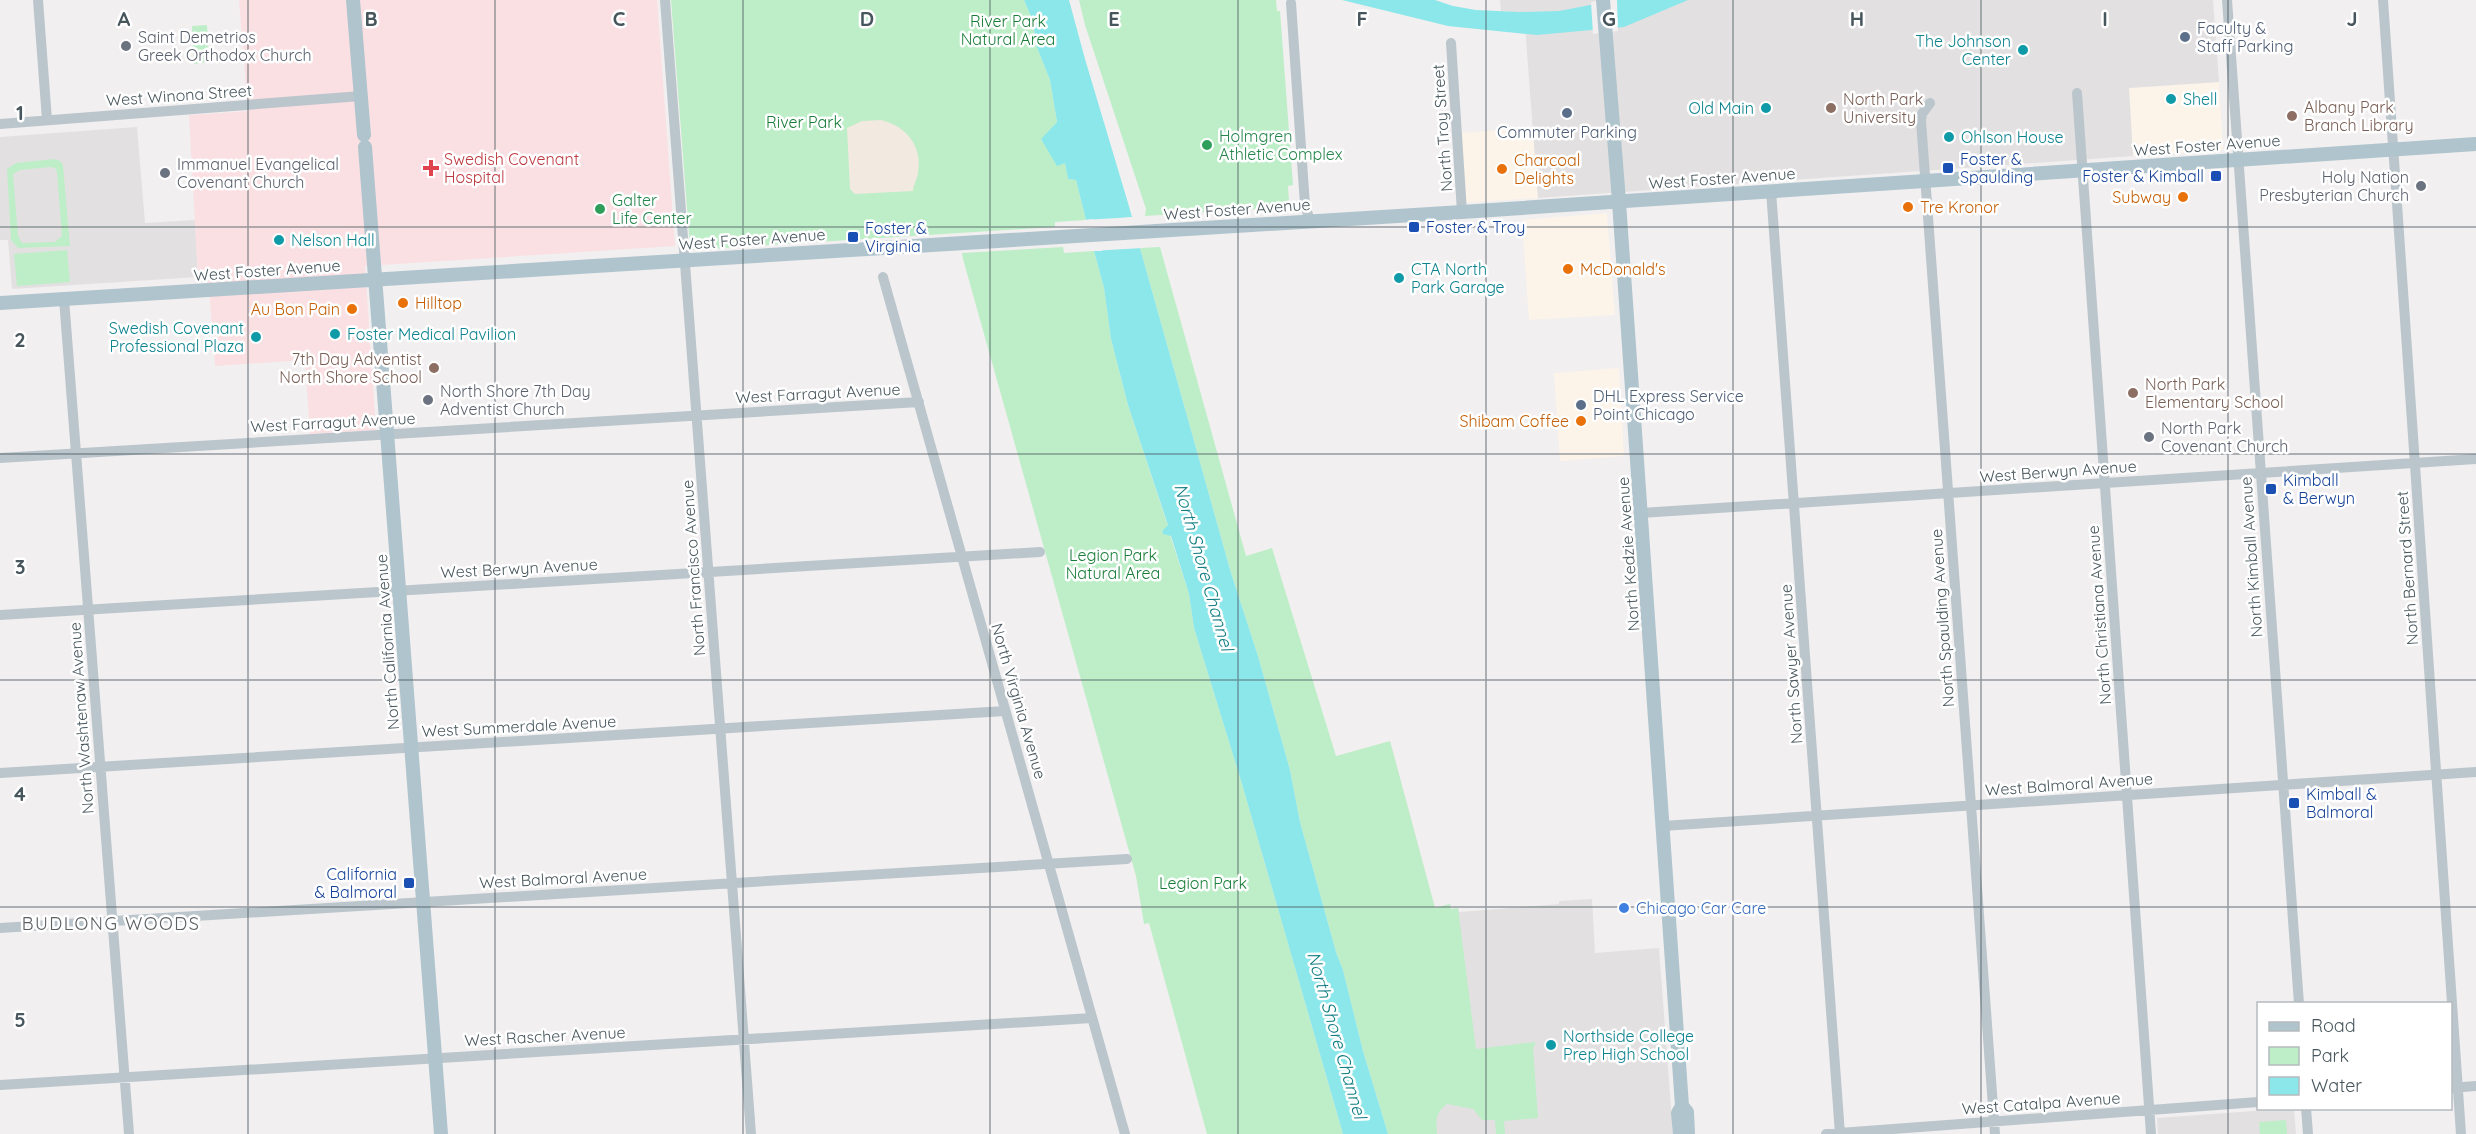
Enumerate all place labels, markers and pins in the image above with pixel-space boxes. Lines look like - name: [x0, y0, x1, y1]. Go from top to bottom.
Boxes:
- place label: Faculty & Staff Parking: [2197, 18, 2294, 56]
- place label: Saint Demetrios Greek Orthodox Church: [138, 27, 312, 65]
- marker: Faculty & Staff Parking: [2178, 30, 2192, 44]
- place label: The Johnson Center: [1915, 31, 2011, 69]
- marker: Saint Demetrios Greek Orthodox Church: [119, 39, 133, 53]
- marker: The Johnson Center: [2016, 43, 2030, 57]
- place label: North Park University: [1843, 89, 1923, 127]
- place label: Shell: [2183, 89, 2217, 109]
- marker: Shell: [2164, 92, 2178, 106]
- place label: Albany Park Branch Library: [2304, 97, 2414, 135]
- place label: Old Main: [1689, 98, 1754, 118]
- marker: Old Main: [1759, 101, 1773, 115]
- marker: North Park University: [1824, 101, 1838, 115]
- marker: Commuter Parking: [1560, 106, 1574, 120]
- marker: Albany Park Branch Library: [2285, 109, 2299, 123]
- place label: Commuter Parking: [1497, 122, 1637, 142]
- place label: Holmgren Athletic Complex: [1219, 126, 1343, 164]
- place label: Ohlson House: [1961, 127, 2064, 147]
- marker: Ohlson House: [1942, 130, 1956, 144]
- marker: Holmgren Athletic Complex: [1200, 138, 1214, 152]
- place label: Swedish Covenant Hospital: [444, 149, 579, 187]
- place label: Foster & Spaulding: [1960, 149, 2033, 187]
- place label: Charcoal Delights: [1514, 150, 1580, 188]
- place label: Immanuel Evangelical Covenant Church: [177, 154, 339, 192]
- marker: Swedish Covenant Hospital: [422, 159, 440, 177]
- marker: Foster & Spaulding: [1941, 161, 1955, 175]
- marker: Charcoal Delights: [1495, 162, 1509, 176]
- marker: Immanuel Evangelical Covenant Church: [158, 166, 172, 180]
- place label: Foster & Kimball: [2082, 166, 2204, 186]
- place label: Holy Nation Presbyterian Church: [2259, 167, 2409, 205]
- marker: Foster & Kimball: [2209, 169, 2223, 183]
- marker: Holy Nation Presbyterian Church: [2414, 179, 2428, 193]
- place label: Subway: [2112, 187, 2171, 207]
- place label: Galter Life Center: [612, 190, 692, 228]
- marker: Subway: [2176, 190, 2190, 204]
- place label: Tre Kronor: [1920, 197, 1999, 217]
- marker: Tre Kronor: [1901, 200, 1915, 214]
- marker: Galter Life Center: [593, 202, 607, 216]
- place label: Foster & Troy: [1426, 217, 1525, 237]
- place label: Foster & Virginia: [865, 218, 927, 256]
- marker: Foster & Troy: [1407, 220, 1421, 234]
- place label: Nelson Hall: [291, 230, 375, 250]
- marker: Foster & Virginia: [846, 230, 860, 244]
- marker: Nelson Hall: [272, 233, 286, 247]
- place label: CTA North Park Garage: [1411, 259, 1505, 297]
- place label: McDonald's: [1580, 259, 1666, 279]
- marker: McDonald's: [1561, 262, 1575, 276]
- marker: CTA North Park Garage: [1392, 271, 1406, 285]
- place label: Hilltop: [415, 293, 462, 313]
- marker: Hilltop: [396, 296, 410, 310]
- place label: Au Bon Pain: [251, 299, 340, 319]
- marker: Au Bon Pain: [345, 302, 359, 316]
- place label: Swedish Covenant Professional Plaza: [109, 318, 244, 356]
- place label: Foster Medical Pavilion: [347, 324, 516, 344]
- marker: Foster Medical Pavilion: [328, 327, 342, 341]
- marker: Swedish Covenant Professional Plaza: [249, 330, 263, 344]
- place label: 7th Day Adventist North Shore School: [279, 349, 422, 387]
- marker: 7th Day Adventist North Shore School: [427, 361, 441, 375]
- place label: North Park Elementary School: [2145, 374, 2284, 412]
- place label: North Shore 7th Day Adventist Church: [440, 381, 591, 419]
- place label: DHL Express Service Point Chicago: [1593, 386, 1744, 424]
- marker: North Park Elementary School: [2126, 386, 2140, 400]
- marker: North Shore 7th Day Adventist Church: [421, 393, 435, 407]
- marker: DHL Express Service Point Chicago: [1574, 398, 1588, 412]
- place label: Shibam Coffee: [1459, 411, 1569, 431]
- marker: Shibam Coffee: [1574, 414, 1588, 428]
- place label: North Park Covenant Church: [2161, 418, 2288, 456]
- marker: North Park Covenant Church: [2142, 430, 2156, 444]
- place label: Kimball & Berwyn: [2283, 470, 2355, 508]
- marker: Kimball & Berwyn: [2264, 482, 2278, 496]
- place label: Kimball & Balmoral: [2306, 784, 2377, 822]
- marker: Kimball & Balmoral: [2287, 796, 2301, 810]
- place label: California & Balmoral: [314, 864, 397, 902]
- marker: California & Balmoral: [402, 876, 416, 890]
- place label: Chicago Car Care: [1636, 898, 1766, 918]
- marker: Chicago Car Care: [1617, 901, 1631, 915]
- place label: Northside College Prep High School: [1563, 1026, 1694, 1064]
- marker: Northside College Prep High School: [1544, 1038, 1558, 1052]

